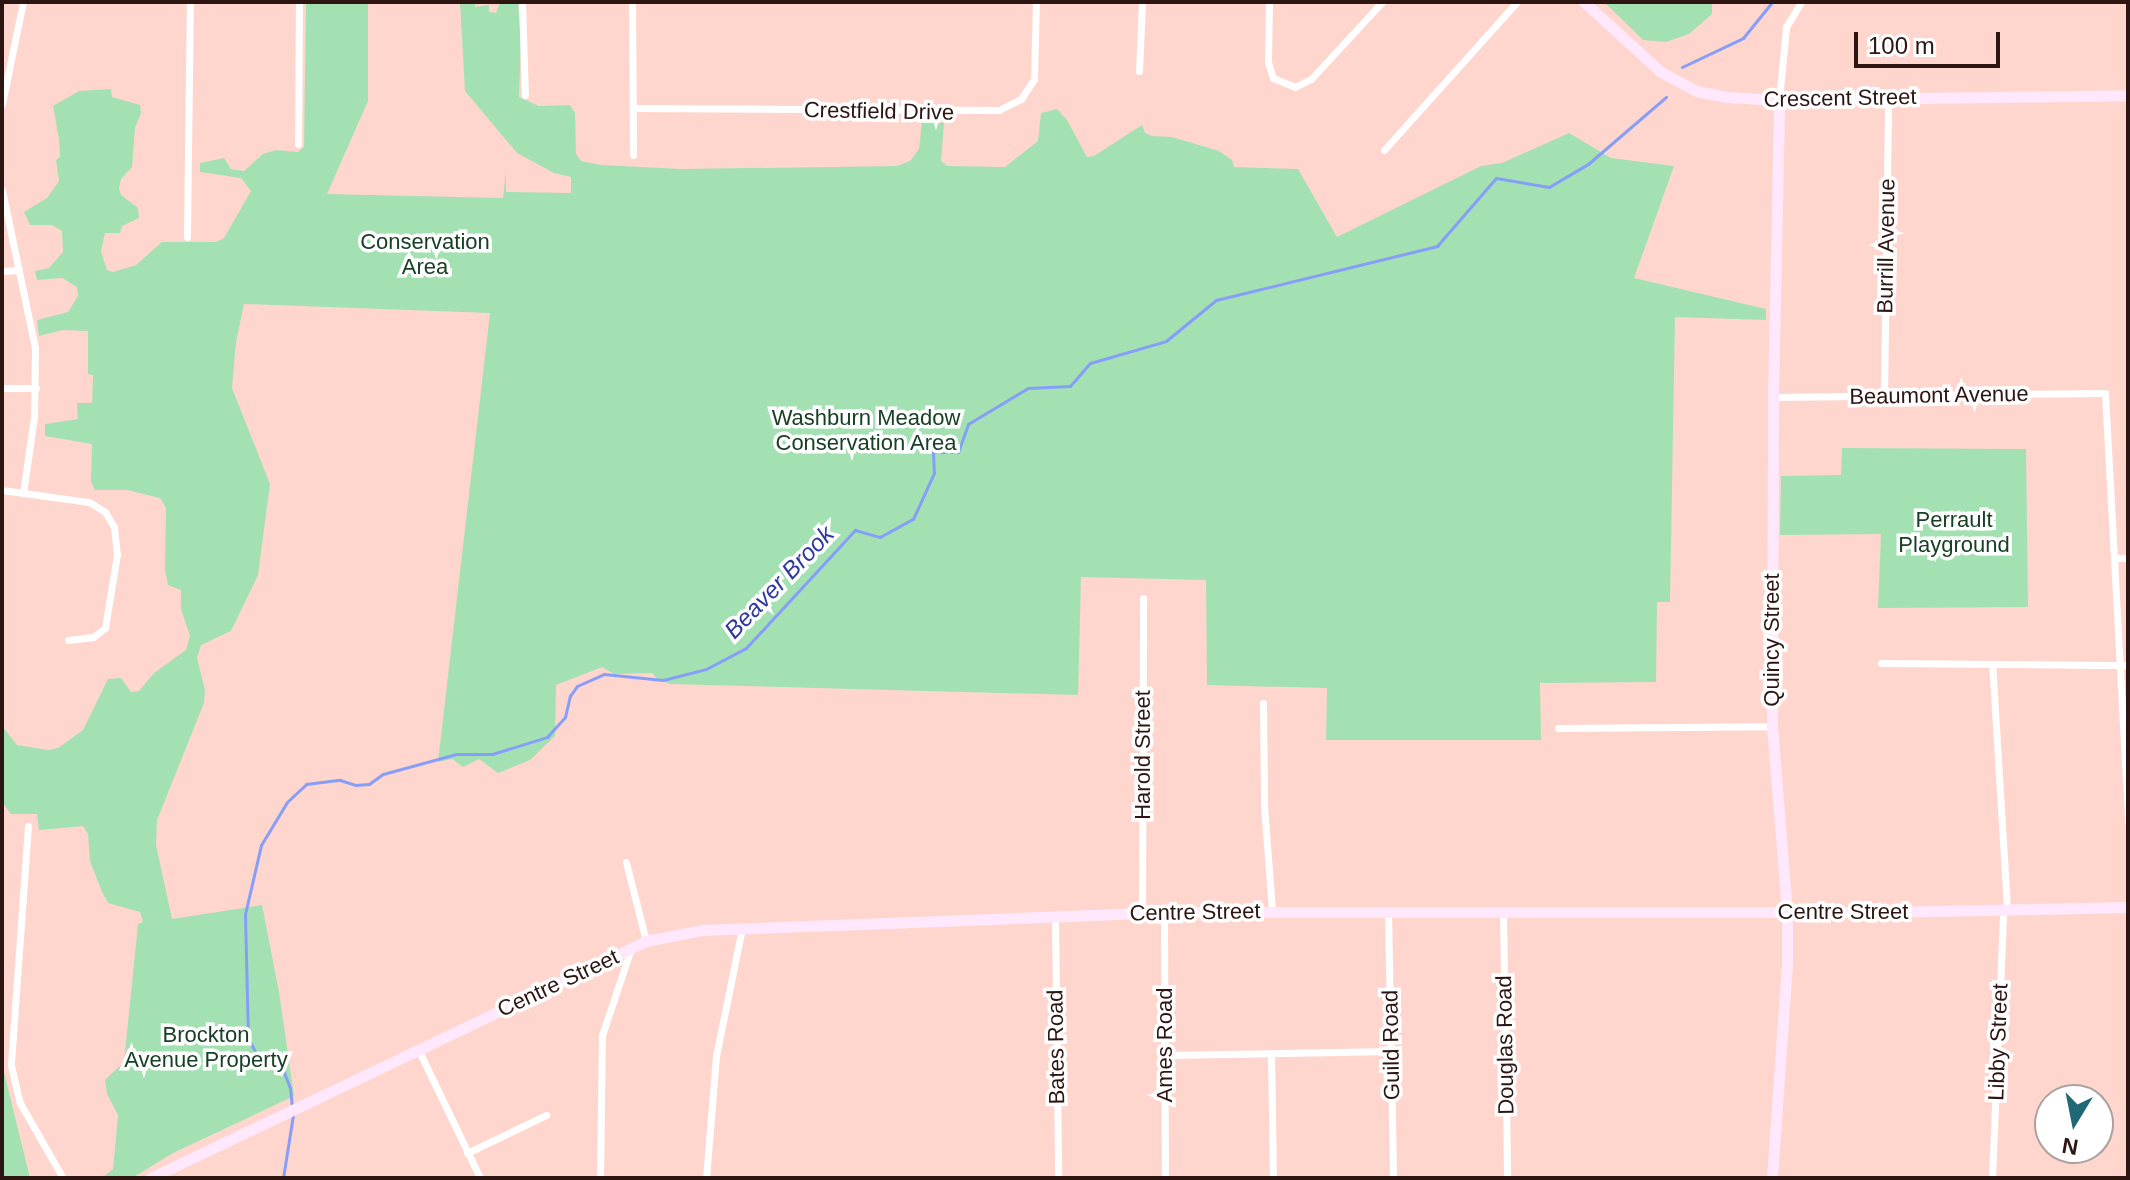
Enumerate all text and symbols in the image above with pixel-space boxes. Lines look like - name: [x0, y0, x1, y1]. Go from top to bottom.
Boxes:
- scale bar: [1858, 16, 2004, 66]
- text: 100 m: [1868, 32, 1935, 59]
- street label: Crescent Street: [1763, 83, 1917, 113]
- street label: Crestfield Drive: [804, 96, 954, 126]
- street label: Burrill Avenue: [1872, 178, 1900, 314]
- park label: Conservation Area: [360, 228, 490, 280]
- street label: Beaumont Avenue: [1848, 380, 2030, 410]
- park label: Washburn Meadow Conservation Area: [772, 404, 960, 456]
- park label: Perrault Playground: [1898, 506, 2010, 558]
- water label: Beaver Brook: [718, 520, 840, 644]
- street label: Quincy Street: [1759, 573, 1785, 707]
- street label: Harold Street: [1130, 690, 1156, 820]
- street label: Centre Street: [1129, 898, 1261, 926]
- street label: Centre Street: [1778, 899, 1908, 925]
- street label: Centre Street: [493, 943, 623, 1023]
- street label: Douglas Road: [1491, 975, 1519, 1115]
- street label: Libby Street: [1983, 983, 2013, 1101]
- street label: Ames Road: [1152, 988, 1178, 1102]
- street label: Bates Road: [1042, 989, 1070, 1105]
- street label: Guild Road: [1377, 990, 1405, 1100]
- park label: Brockton Avenue Property: [124, 1021, 288, 1072]
- north arrow: [2034, 1084, 2114, 1164]
- text: N: [2060, 1132, 2080, 1160]

